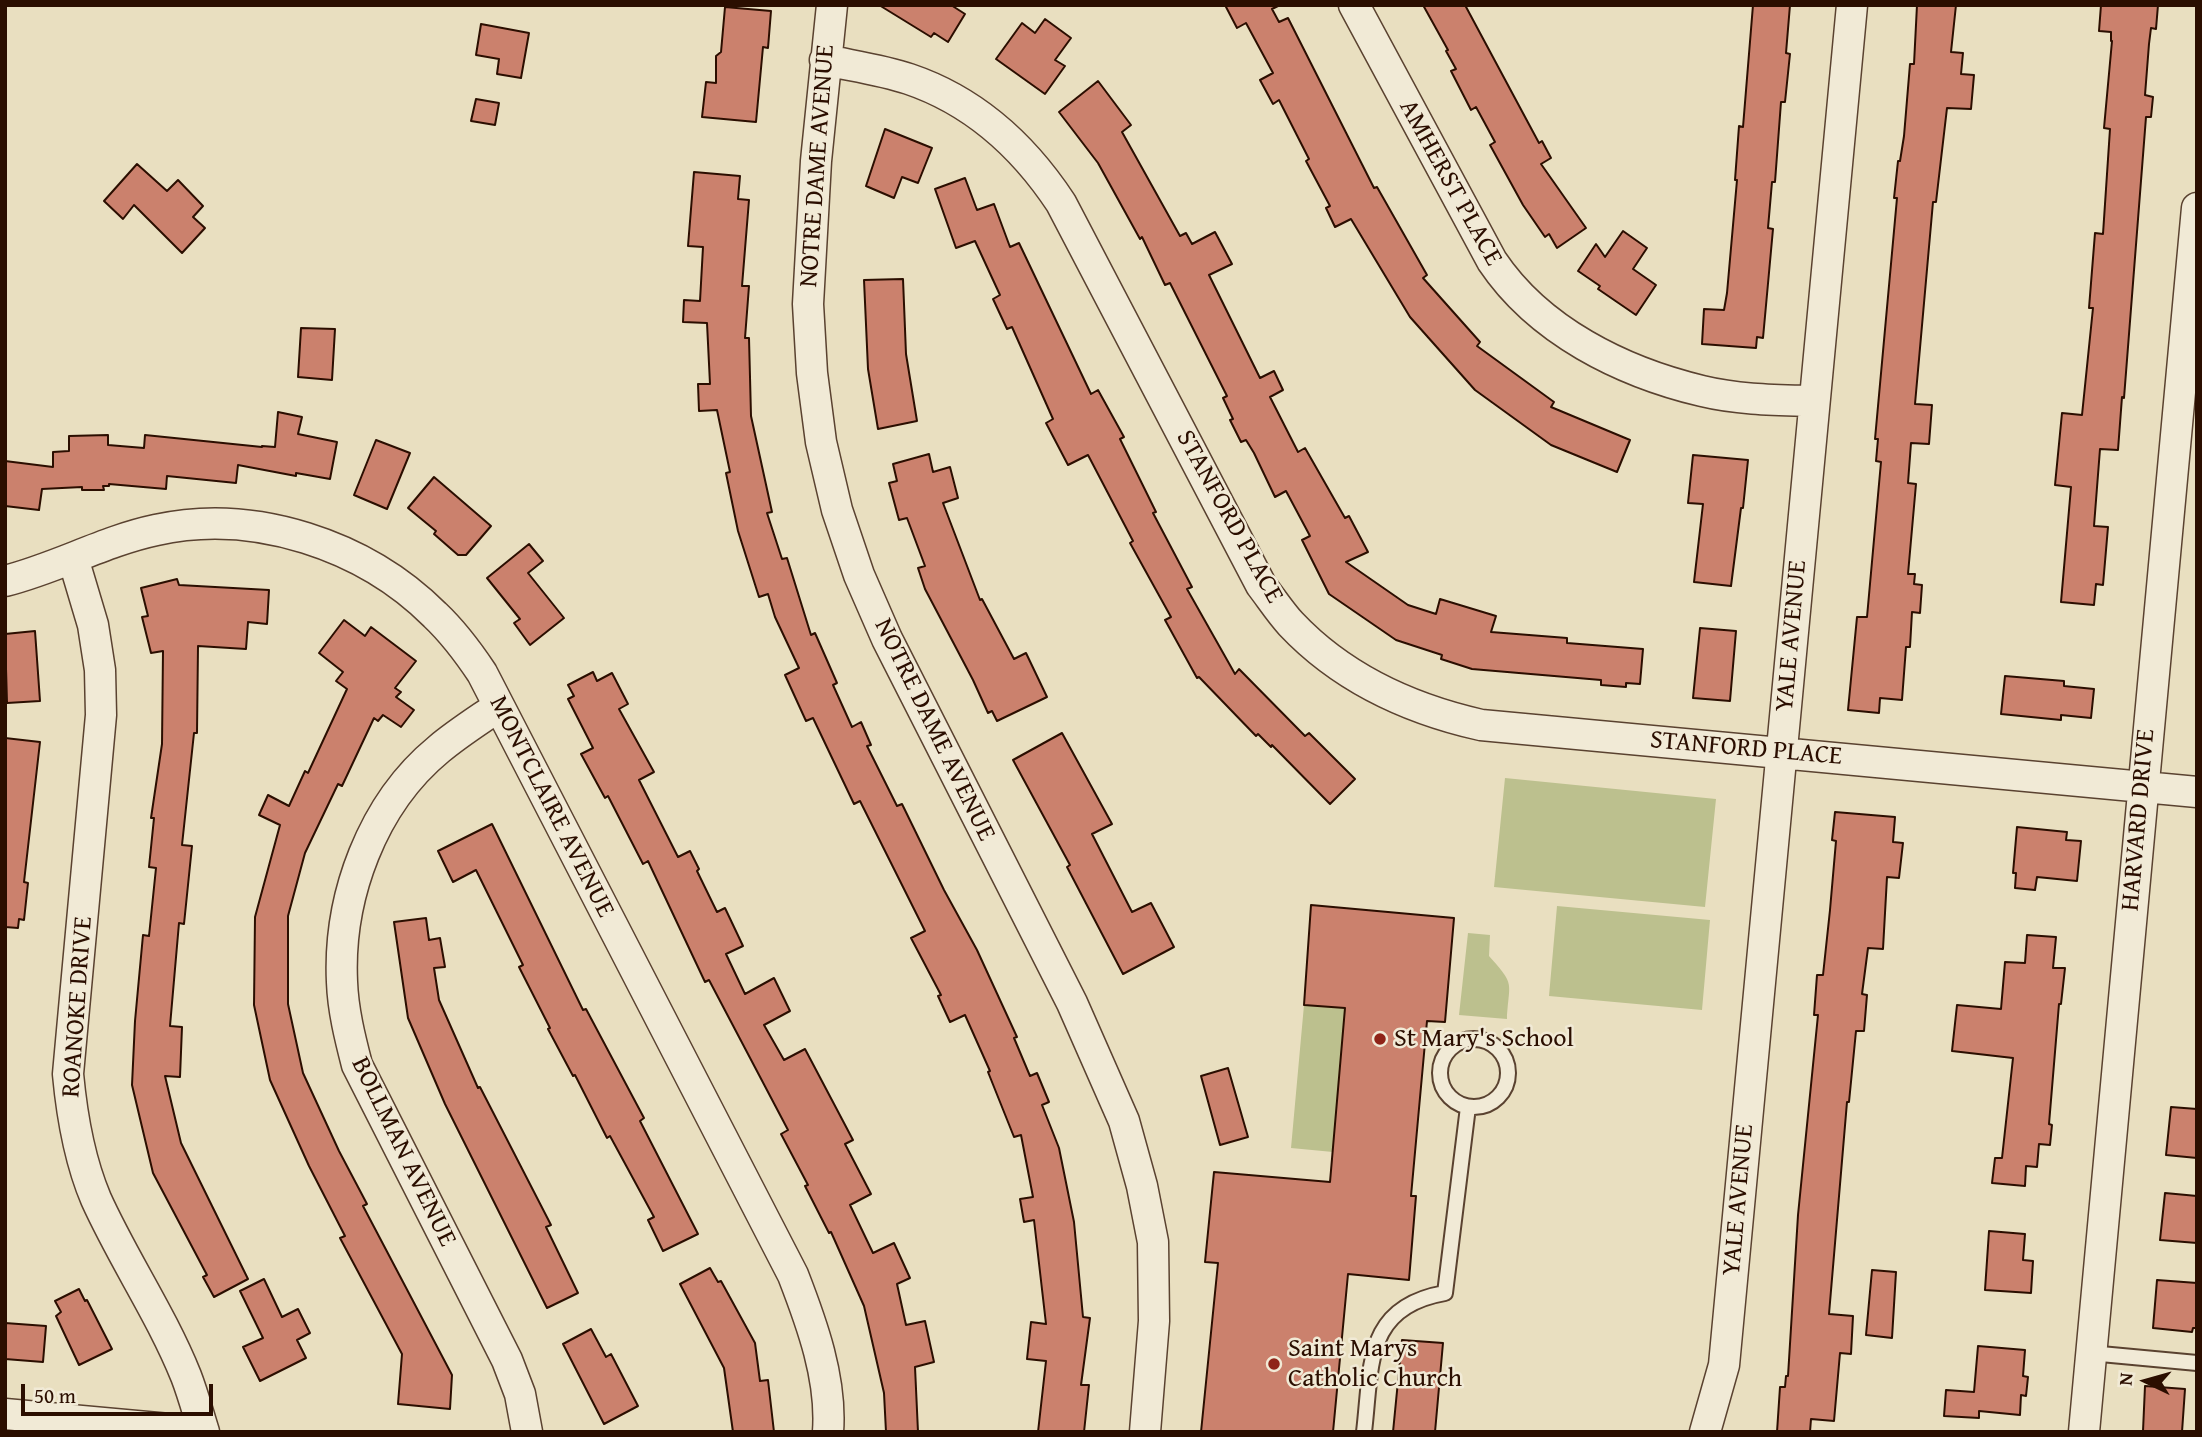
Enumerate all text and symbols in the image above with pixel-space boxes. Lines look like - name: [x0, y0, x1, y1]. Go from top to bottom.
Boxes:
- street label: NOTRE DAME AVENUE: [794, 44, 842, 288]
- street label: AMHERST PLACE: [1392, 95, 1508, 271]
- street label: STANFORD PLACE: [1169, 425, 1289, 609]
- street label: YALE AVENUE: [1770, 559, 1814, 713]
- street label: NOTRE DAME AVENUE: [867, 614, 1001, 846]
- street label: MONTCLAIRE AVENUE: [482, 691, 620, 923]
- street label: STANFORD PLACE: [1649, 725, 1843, 773]
- street label: HARVARD DRIVE: [2116, 728, 2162, 912]
- street label: ROANOKE DRIVE: [56, 915, 100, 1099]
- place label: St Mary's School: [1394, 1023, 1574, 1055]
- marker: St Mary's School: [1372, 1031, 1388, 1047]
- street label: BOLLMAN AVENUE: [344, 1052, 462, 1252]
- street label: YALE AVENUE: [1717, 1123, 1761, 1277]
- place label: Saint Marys Catholic Church: [1288, 1333, 1462, 1394]
- north arrow: [2111, 1346, 2181, 1416]
- marker: Saint Marys Catholic Church: [1266, 1356, 1282, 1372]
- scale bar: [24, 1370, 217, 1414]
- text: N: [2111, 1372, 2140, 1387]
- text: 50 m: [34, 1380, 76, 1411]

